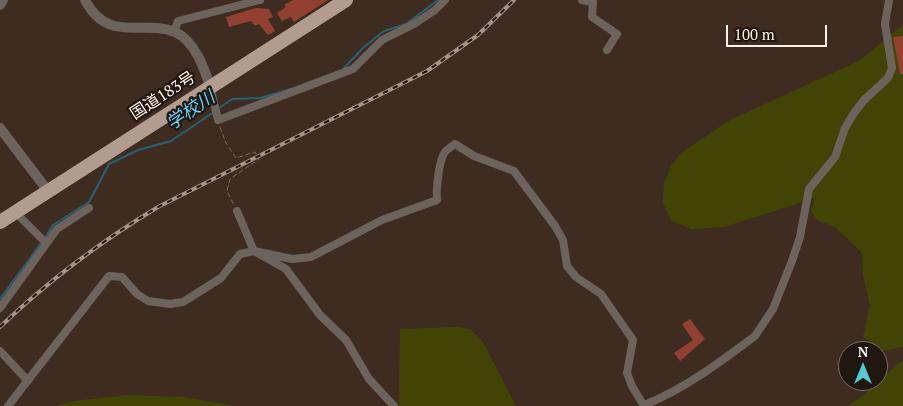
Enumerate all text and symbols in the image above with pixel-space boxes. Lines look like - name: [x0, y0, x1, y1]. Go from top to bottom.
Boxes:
- scale bar: [728, 15, 829, 47]
- text: 100 m: [734, 24, 775, 44]
- street label: 国道183号: [127, 68, 199, 124]
- water label: 学校川: [163, 87, 219, 135]
- north arrow: [838, 341, 888, 391]
- text: N: [858, 342, 868, 361]

